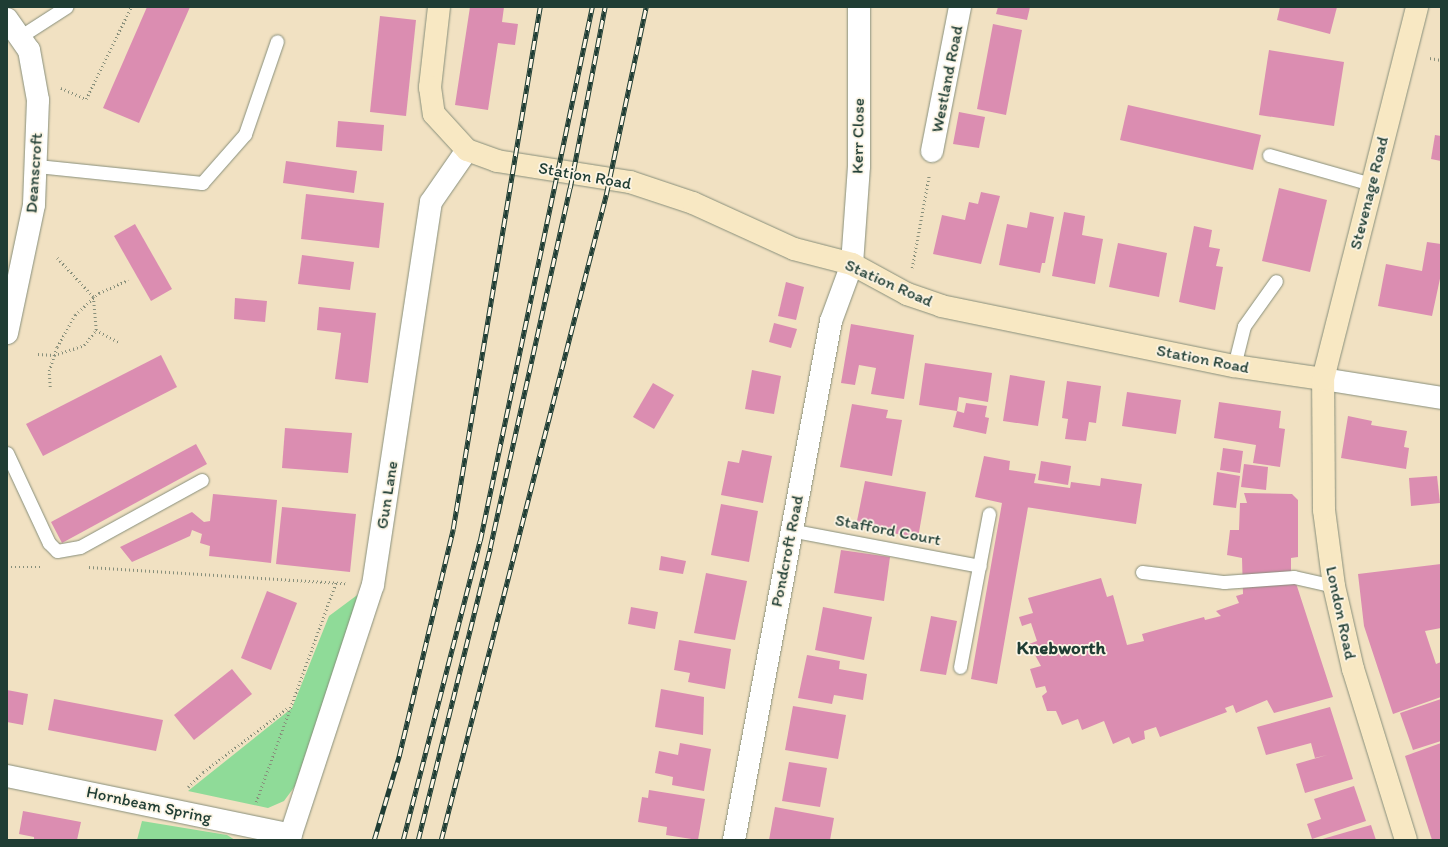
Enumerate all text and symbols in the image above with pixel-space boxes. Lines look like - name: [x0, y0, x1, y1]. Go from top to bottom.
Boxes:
- street label: Westland Road: [927, 24, 967, 134]
- street label: Kerr Close: [847, 98, 869, 174]
- street label: Deanscroft: [21, 132, 47, 214]
- street label: Stevenage Road: [1345, 134, 1393, 252]
- street label: Station Road: [537, 158, 633, 194]
- street label: Station Road: [842, 255, 936, 311]
- street label: Station Road: [1155, 340, 1251, 378]
- street label: Gun Lane: [371, 459, 403, 531]
- street label: Pondcroft Road: [766, 494, 808, 608]
- street label: Stafford Court: [833, 510, 943, 550]
- street label: London Road: [1321, 565, 1361, 661]
- district label: Knebworth: [1017, 637, 1105, 659]
- street label: Hornbeam Spring: [84, 782, 214, 828]

